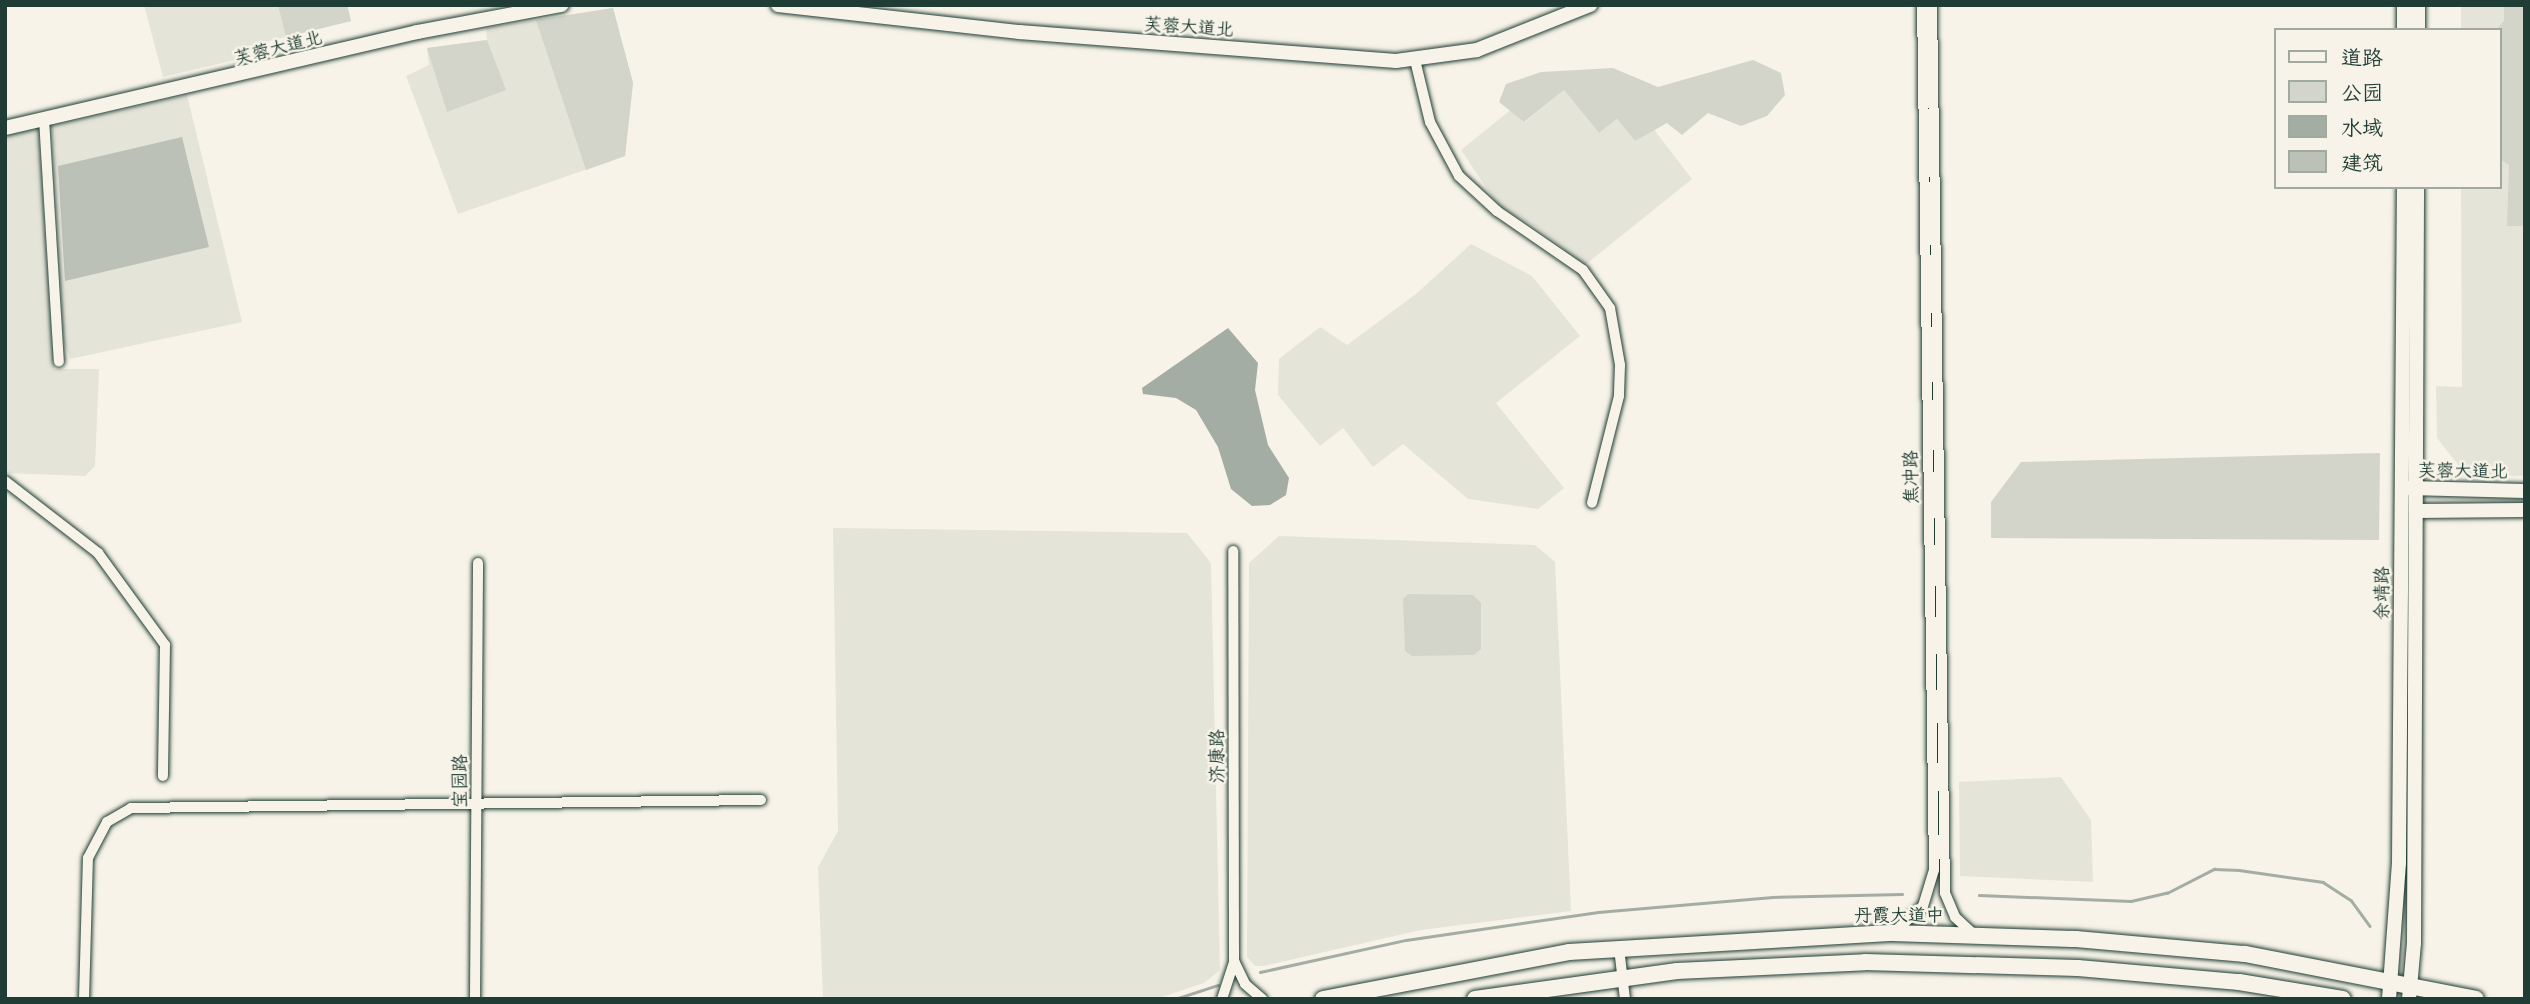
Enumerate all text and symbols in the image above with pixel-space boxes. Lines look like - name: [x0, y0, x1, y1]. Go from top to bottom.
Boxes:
- street label: 芙蓉大道北: [1143, 12, 1235, 40]
- street label: 芙蓉大道北: [232, 26, 324, 68]
- legend: [2274, 28, 2502, 189]
- text: 道路: [2341, 43, 2383, 70]
- text: 公园: [2341, 78, 2383, 105]
- text: 水域: [2341, 113, 2383, 140]
- text: 建筑: [2341, 148, 2383, 175]
- street label: 焦冲路: [1899, 450, 1921, 504]
- street label: 芙蓉大道北: [2418, 458, 2508, 482]
- street label: 余靖路: [2370, 566, 2392, 620]
- street label: 济康路: [1205, 729, 1227, 783]
- street label: 宝园路: [448, 754, 470, 808]
- street label: 丹霞大道中: [1854, 903, 1944, 925]

